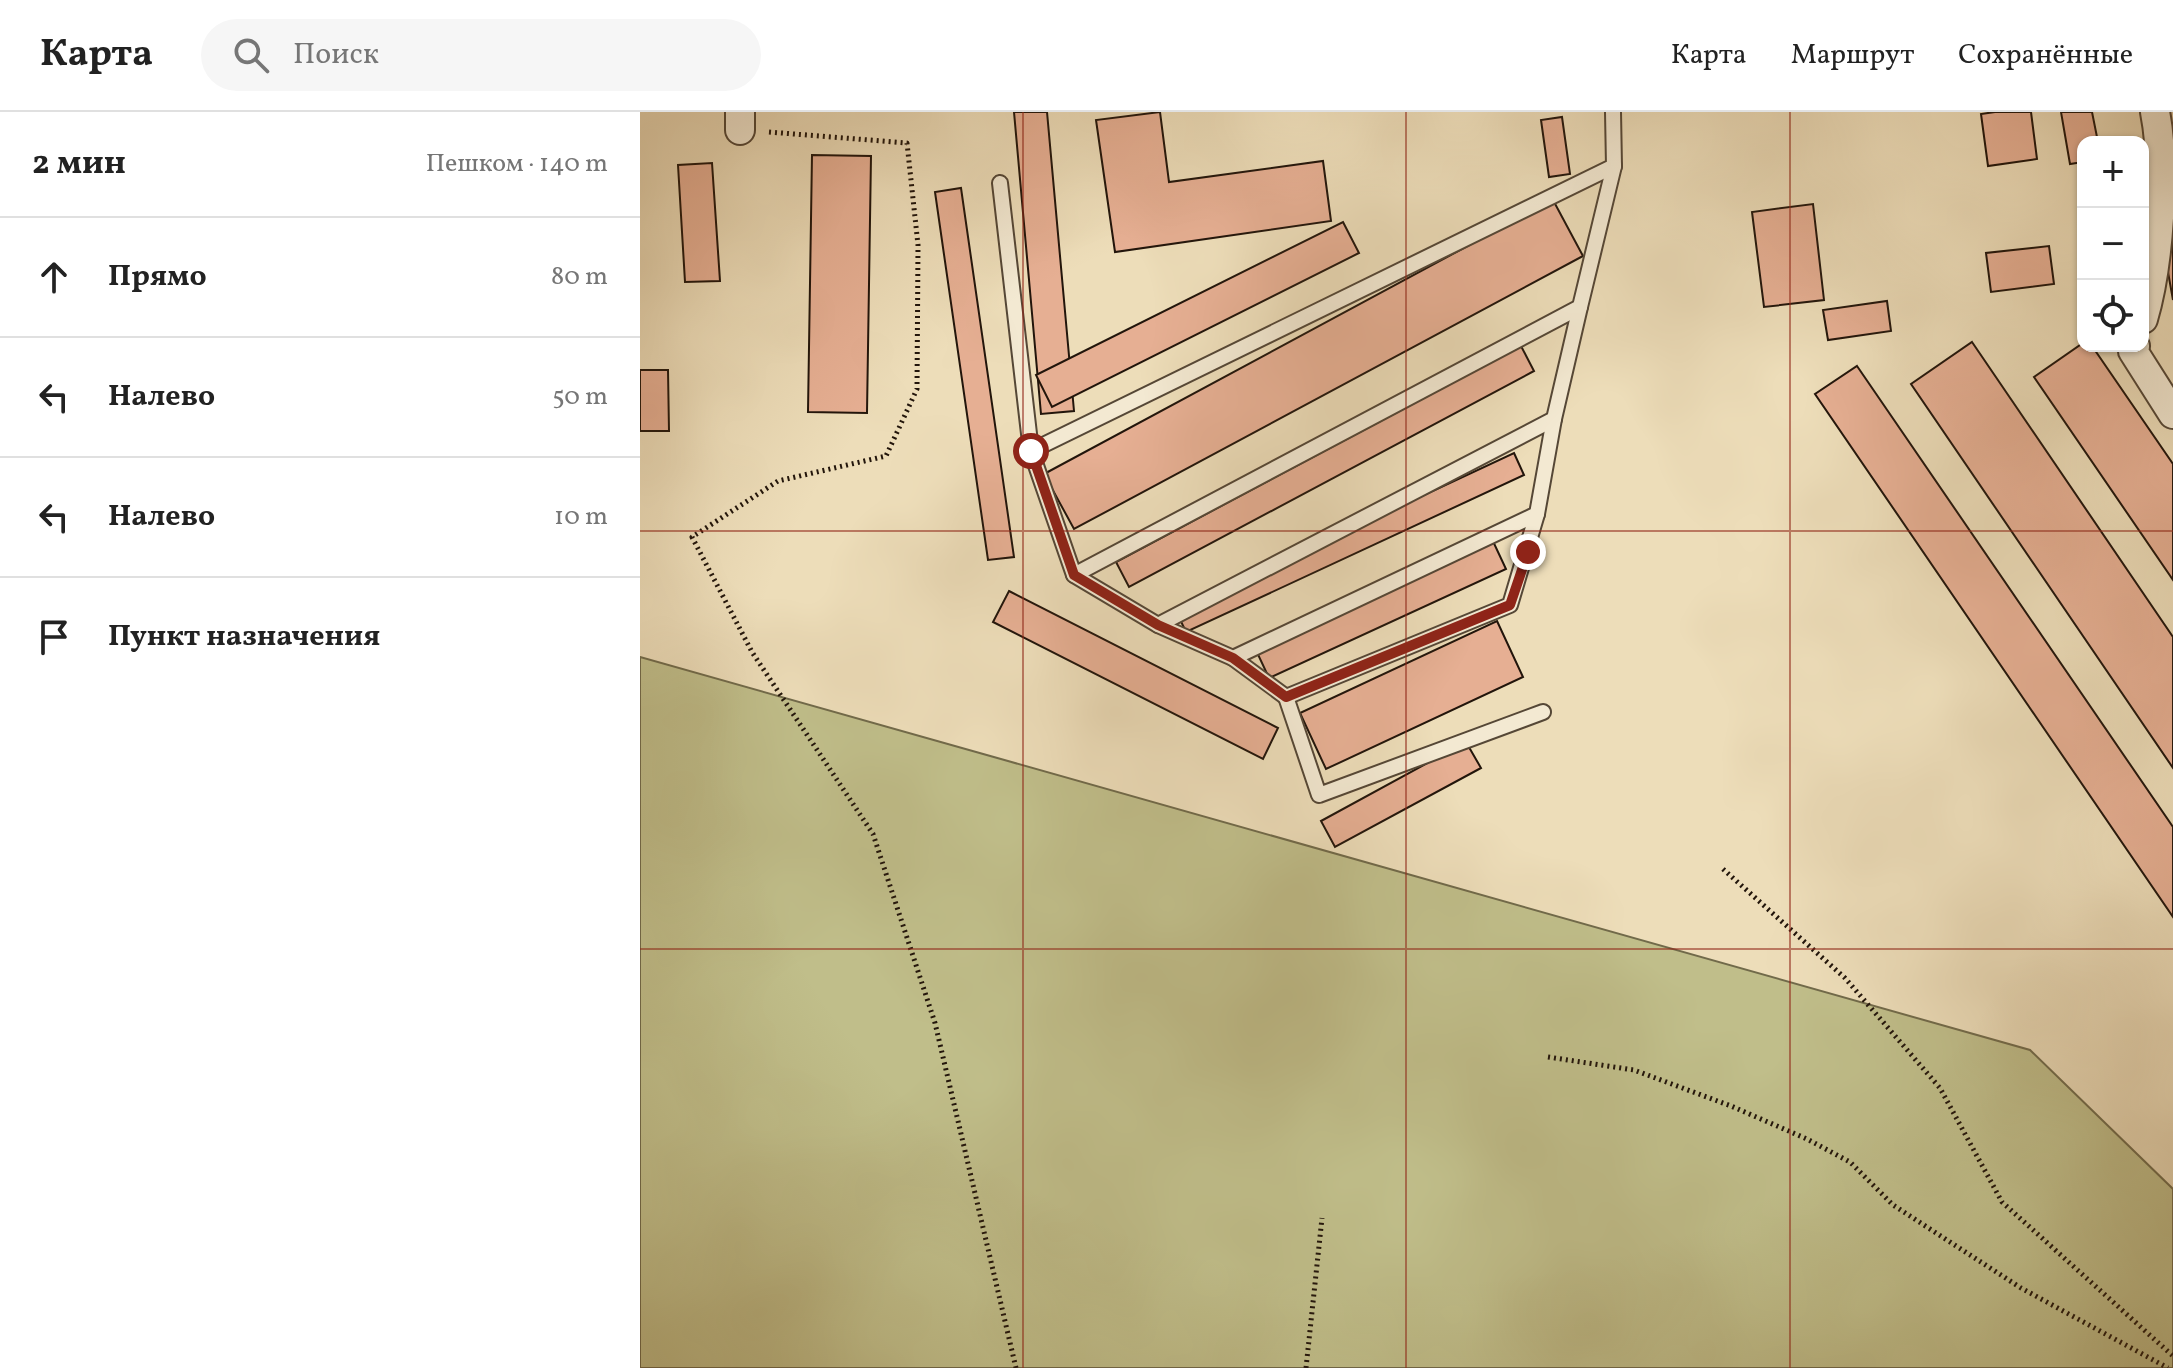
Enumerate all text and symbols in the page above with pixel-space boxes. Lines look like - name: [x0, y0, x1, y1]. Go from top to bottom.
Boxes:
- search box: [201, 19, 761, 91]
- text: Карта: [40, 29, 153, 82]
- icon: search: [229, 33, 273, 77]
- text: Поиск: [293, 34, 379, 76]
- text: Карта: [1671, 36, 1747, 75]
- text: Маршрут: [1791, 36, 1914, 75]
- text: Сохранённые: [1958, 36, 2133, 75]
- map controls: [2077, 136, 2149, 352]
- button: +: [2077, 136, 2149, 208]
- text: 2 мин: [32, 141, 126, 188]
- text: Пешком · 140 m: [426, 146, 608, 182]
- button: −: [2077, 208, 2149, 280]
- icon: ahead: [32, 255, 76, 299]
- text: Прямо: [108, 256, 207, 298]
- text: 80 m: [551, 259, 608, 295]
- button: locate: [2077, 280, 2149, 352]
- icon: left: [32, 375, 76, 419]
- text: Налево: [108, 376, 215, 418]
- text: 50 m: [552, 379, 608, 415]
- route start: [1013, 433, 1049, 469]
- icon: left: [32, 495, 76, 539]
- text: Налево: [108, 496, 215, 538]
- text: 10 m: [554, 499, 608, 535]
- route end: [1510, 534, 1546, 570]
- icon: arrive: [32, 615, 76, 659]
- text: Пункт назначения: [108, 616, 380, 658]

